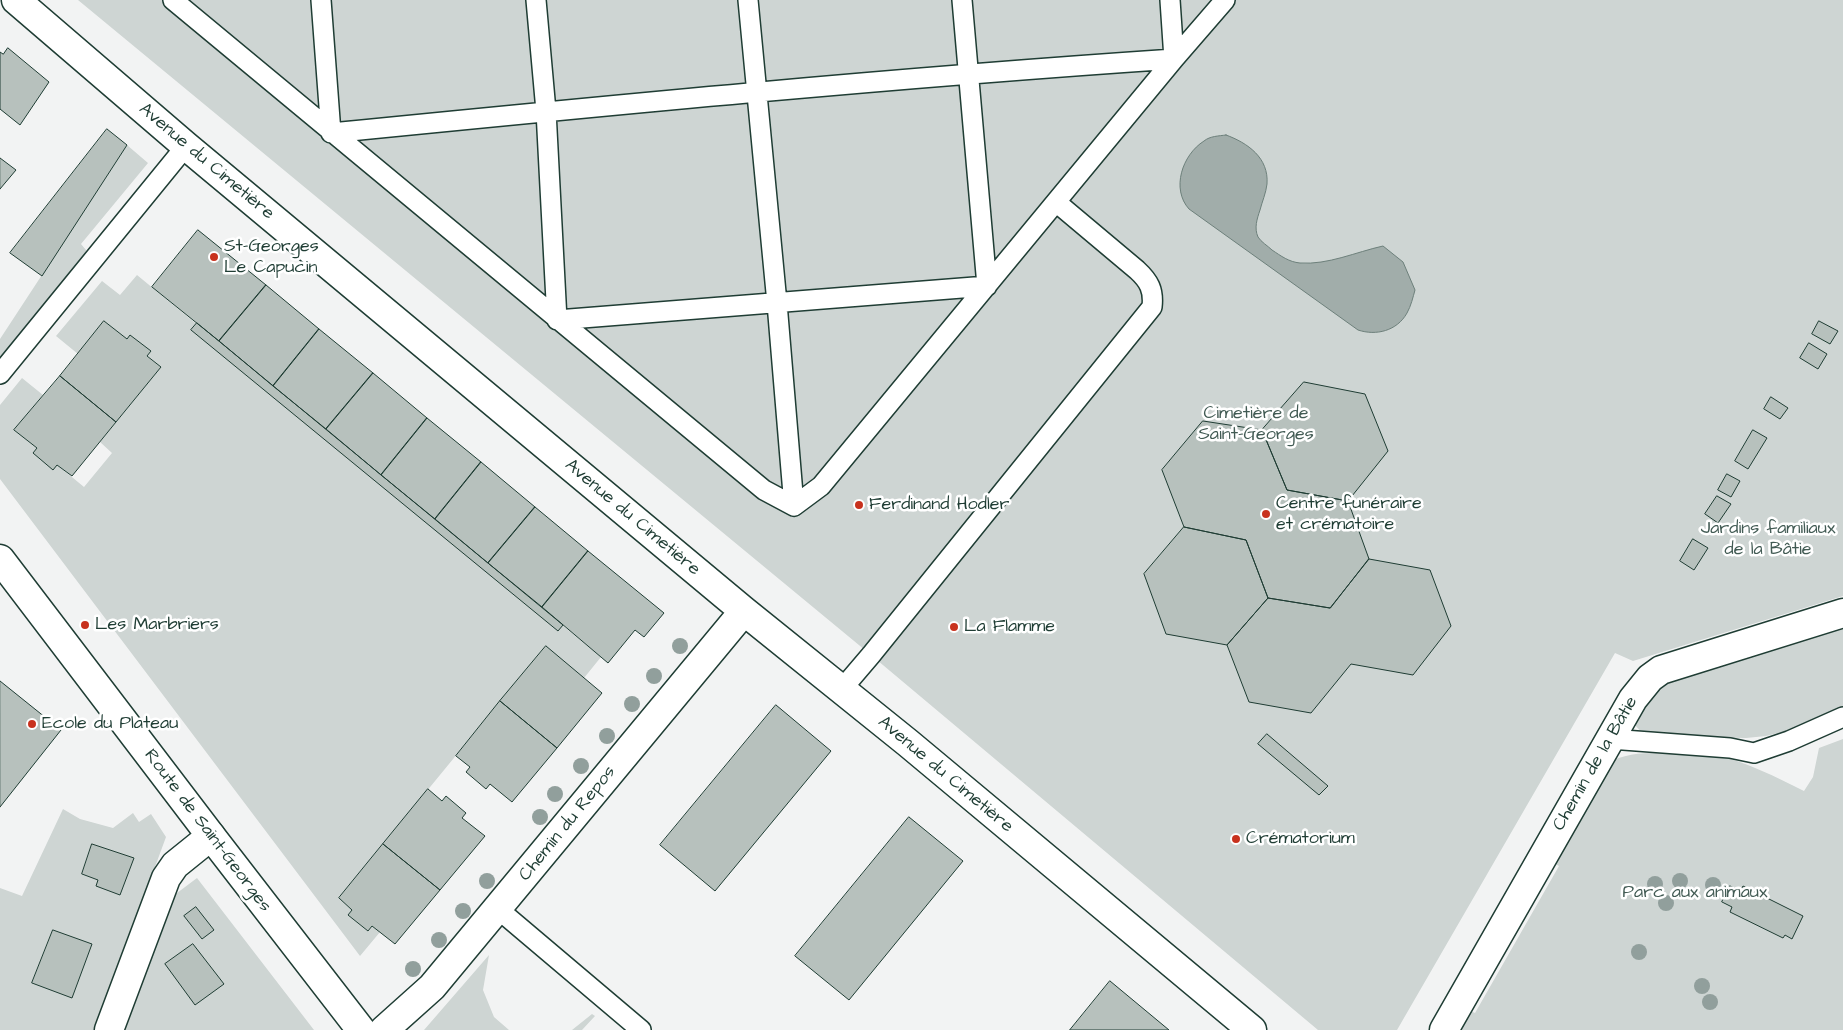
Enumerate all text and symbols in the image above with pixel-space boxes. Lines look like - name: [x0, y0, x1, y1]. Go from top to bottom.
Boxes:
- street label: Avenue du Cimetière: [134, 99, 278, 225]
- place label: St-Georges Le Capucin: [224, 236, 319, 278]
- marker: St-Georges Le Capucin: [208, 251, 220, 263]
- park label: Cimetière de Saint-Georges: [1198, 403, 1314, 446]
- street label: Avenue du Cimetière: [560, 455, 704, 581]
- place label: Centre funéraire et crématoire: [1276, 493, 1422, 536]
- place label: Ferdinand Hodler: [869, 494, 1009, 516]
- marker: Ferdinand Hodler: [853, 499, 865, 511]
- marker: Centre funéraire et crématoire: [1260, 508, 1272, 520]
- park label: Jardins familiaux de la Bâtie: [1701, 518, 1835, 560]
- place label: Les Marbriers: [95, 614, 219, 636]
- place label: La Flamme: [964, 616, 1055, 638]
- marker: Les Marbriers: [79, 619, 91, 631]
- marker: La Flamme: [948, 621, 960, 633]
- street label: Chemin de la Bâtie: [1549, 693, 1643, 835]
- street label: Avenue du Cimetière: [873, 712, 1017, 838]
- place label: Ecole du Plateau: [42, 713, 178, 735]
- marker: Ecole du Plateau: [26, 718, 38, 730]
- street label: Route de Saint-Georges: [139, 745, 275, 917]
- street label: Chemin du Repos: [515, 762, 621, 886]
- place label: Crématorium: [1246, 828, 1355, 850]
- marker: Crématorium: [1230, 833, 1242, 845]
- park label: Parc aux animaux: [1623, 882, 1767, 904]

